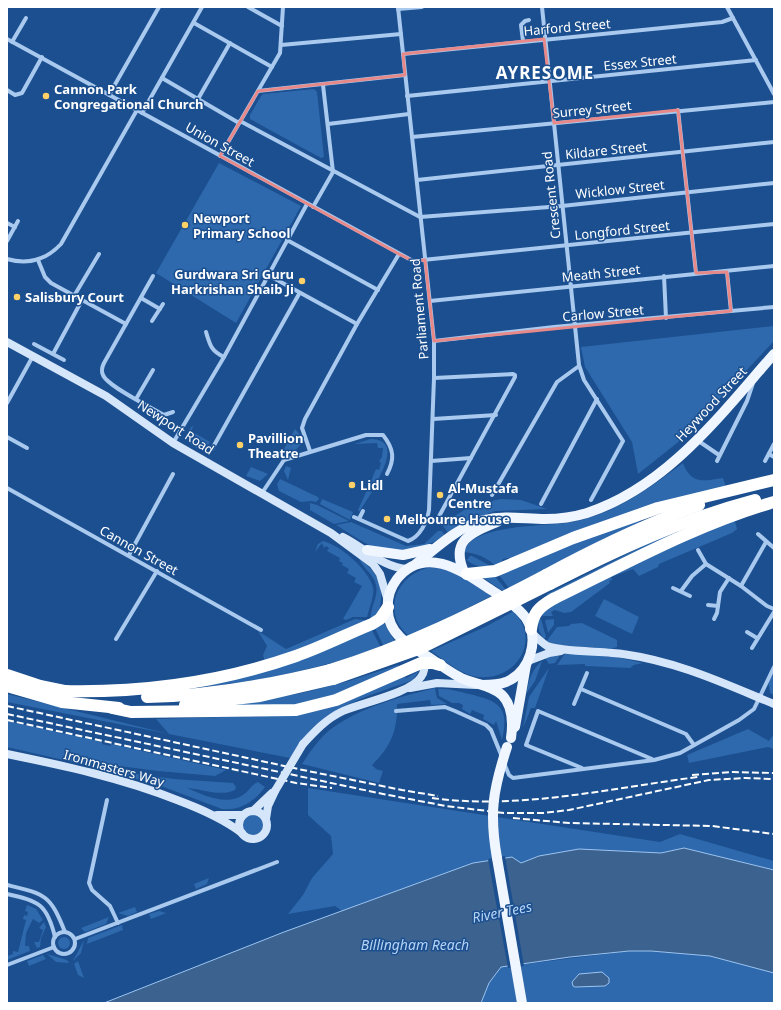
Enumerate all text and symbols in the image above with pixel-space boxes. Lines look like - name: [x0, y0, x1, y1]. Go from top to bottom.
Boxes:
- street label: Harford Street: [523, 14, 612, 40]
- street label: Essex Street: [603, 49, 678, 75]
- district label: AYRESOME: [496, 61, 594, 84]
- place label: Cannon Park Congregational Church: [54, 80, 204, 113]
- marker: Cannon Park Congregational Church: [41, 91, 51, 101]
- street label: Surrey Street: [552, 96, 633, 122]
- street label: Union Street: [182, 118, 258, 171]
- street label: Kildare Street: [564, 137, 648, 163]
- street label: Crescent Road: [537, 150, 565, 240]
- street label: Wicklow Street: [575, 175, 666, 203]
- place label: Newport Primary School: [193, 209, 290, 242]
- street label: Longford Street: [573, 216, 671, 244]
- marker: Newport Primary School: [180, 220, 190, 230]
- street label: Parliament Road: [406, 258, 432, 360]
- street label: Meath Street: [561, 260, 641, 286]
- place label: Gurdwara Sri Guru Harkrishan Shaib Ji: [171, 265, 294, 298]
- marker: Gurdwara Sri Guru Harkrishan Shaib Ji: [297, 276, 307, 286]
- place label: Salisbury Court: [25, 288, 124, 306]
- marker: Salisbury Court: [12, 292, 22, 302]
- street label: Carlow Street: [562, 300, 645, 326]
- street label: Heywood Street: [671, 362, 751, 446]
- street label: Newport Road: [134, 396, 218, 458]
- place label: Pavillion Theatre: [248, 429, 303, 462]
- marker: Pavillion Theatre: [235, 440, 245, 450]
- place label: Lidl: [360, 476, 383, 494]
- place label: Al-Mustafa Centre: [448, 479, 519, 512]
- marker: Lidl: [347, 480, 357, 490]
- marker: Al-Mustafa Centre: [435, 490, 445, 500]
- place label: Melbourne House: [395, 510, 510, 528]
- marker: Melbourne House: [382, 514, 392, 524]
- street label: Cannon Street: [97, 521, 182, 579]
- street label: Ironmasters Way: [62, 745, 167, 791]
- water label: River Tees: [470, 896, 533, 927]
- water label: Billingham Reach: [361, 935, 469, 954]

